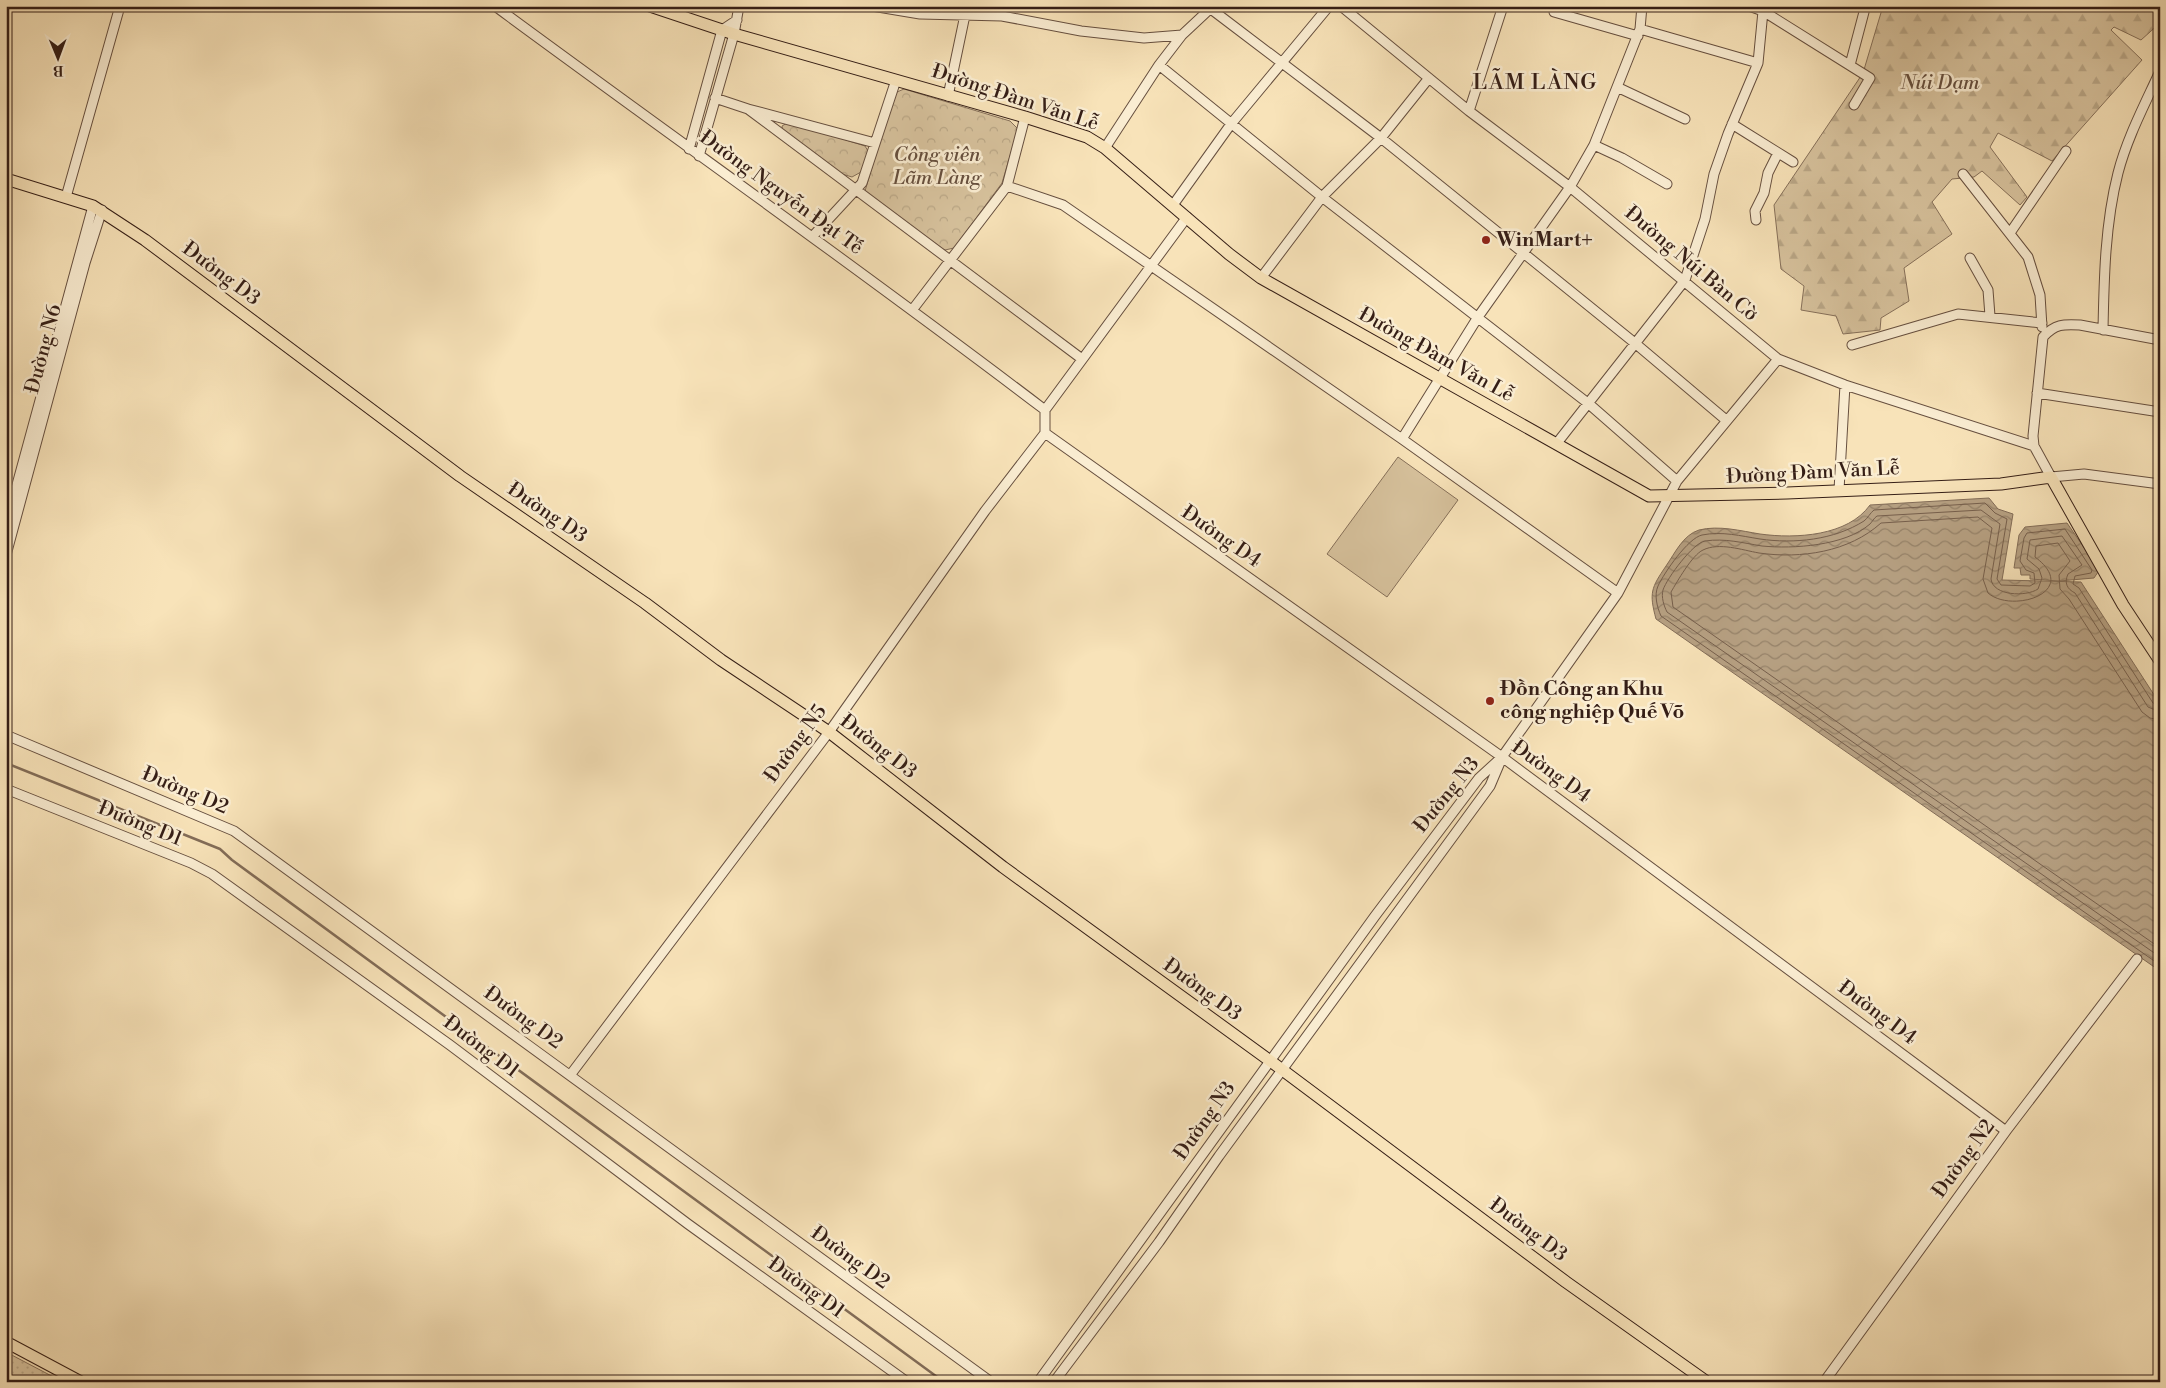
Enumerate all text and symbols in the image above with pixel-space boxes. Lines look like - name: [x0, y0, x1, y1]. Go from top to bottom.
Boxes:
- north arrow: [32, 32, 82, 82]
- street label: Đường Đàm Văn Lễ: [928, 59, 1102, 137]
- text: B: [53, 61, 64, 79]
- district label: LÃM LÀNG: [1472, 68, 1598, 96]
- park label: Núi Dạm: [1899, 71, 1980, 96]
- street label: Đường Nguyễn Đạt Tế: [694, 125, 868, 261]
- park label: Công viên Lãm Làng: [892, 143, 983, 191]
- street label: Đường Núi Bàn Cờ: [1619, 201, 1763, 327]
- place label: WinMart+: [1495, 228, 1593, 253]
- marker: WinMart+: [1480, 234, 1492, 246]
- street label: Đường D3: [177, 237, 265, 311]
- street label: Đường N6: [20, 302, 68, 396]
- street label: Đường Đàm Văn Lễ: [1354, 302, 1518, 408]
- street label: Đường Đàm Văn Lễ: [1725, 456, 1901, 490]
- street label: Đường D3: [502, 477, 592, 549]
- street label: Đường D4: [1176, 500, 1266, 574]
- place label: Đồn Công an Khu công nghiệp Quế Võ: [1499, 677, 1684, 725]
- marker: Đồn Công an Khu công nghiệp Quế Võ: [1484, 695, 1496, 707]
- street label: Đường N5: [759, 700, 833, 788]
- street label: Đường D3: [834, 709, 922, 785]
- street label: Đường D4: [1506, 735, 1596, 809]
- street label: Đường N3: [1409, 752, 1485, 838]
- street label: Đường D2: [138, 762, 232, 820]
- street label: Đường D1: [94, 796, 186, 852]
- street label: Đường D3: [1158, 953, 1246, 1027]
- street label: Đường D4: [1833, 975, 1921, 1051]
- street label: Đường D2: [479, 981, 567, 1055]
- street label: Đường D1: [438, 1010, 524, 1084]
- street label: Đường N3: [1169, 1077, 1241, 1165]
- street label: Đường N2: [1927, 1115, 2001, 1203]
- street label: Đường D3: [1484, 1193, 1572, 1267]
- street label: Đường D2: [806, 1221, 894, 1295]
- street label: Đường D1: [763, 1252, 850, 1324]

